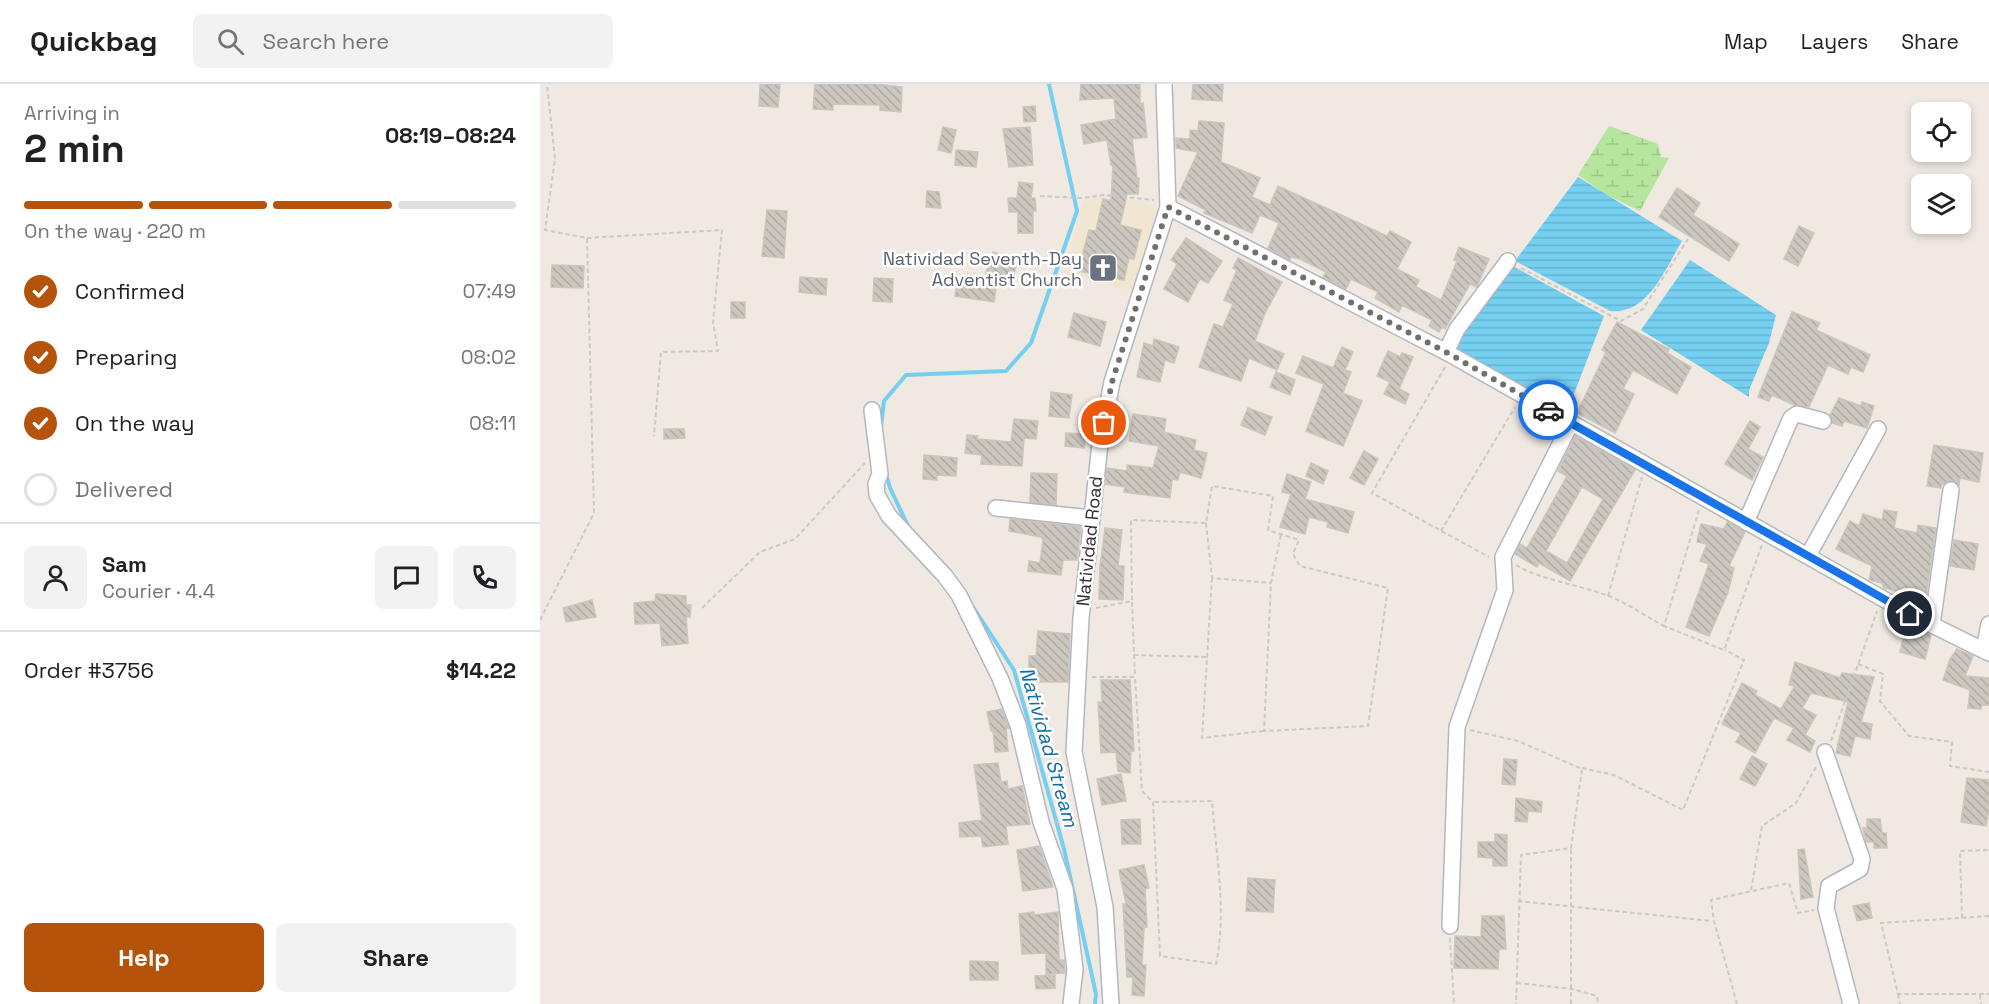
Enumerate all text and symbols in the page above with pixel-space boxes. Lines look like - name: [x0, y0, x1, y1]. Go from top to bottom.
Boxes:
- search box: [193, 14, 613, 68]
- text: Quickbag: [30, 23, 157, 59]
- icon: search: [214, 25, 247, 58]
- text: Search here: [262, 27, 389, 55]
- text: Map: [1724, 28, 1768, 55]
- text: Layers: [1801, 28, 1868, 55]
- text: Share: [1901, 28, 1959, 55]
- text: Arriving in: [24, 100, 120, 126]
- map controls: [1911, 102, 1971, 234]
- button: locate: [1911, 102, 1971, 162]
- text: 08:19–08:24: [385, 121, 516, 149]
- text: 2 min: [24, 124, 125, 173]
- button: layers: [1911, 174, 1971, 234]
- text: On the way · 220 m: [24, 218, 206, 244]
- place label: Natividad Seventh-Day Adventist Church: [883, 247, 1082, 291]
- church icon: Natividad Seventh-Day Adventist Church: [1087, 252, 1119, 284]
- icon: check: [24, 275, 57, 308]
- text: Confirmed: [75, 277, 185, 305]
- text: 07:49: [462, 278, 516, 304]
- icon: check: [24, 341, 57, 374]
- text: Preparing: [75, 343, 177, 371]
- text: 08:02: [461, 344, 516, 370]
- courier: [1518, 380, 1578, 440]
- icon: car: [1532, 394, 1565, 427]
- pin: [1078, 397, 1129, 448]
- icon: bag: [1087, 406, 1120, 439]
- icon: check: [24, 407, 57, 440]
- text: On the way: [75, 409, 194, 437]
- text: 08:11: [469, 410, 516, 436]
- text: Delivered: [75, 475, 173, 503]
- street label: Natividad Road: [1071, 475, 1107, 607]
- button: person: [24, 546, 87, 609]
- button: chat: [375, 546, 438, 609]
- button: phone: [453, 546, 516, 609]
- text: Sam: [102, 550, 147, 578]
- text: Courier · 4.4: [102, 578, 215, 604]
- pin: [1884, 588, 1935, 639]
- icon: home: [1893, 597, 1926, 630]
- text: Order #3756: [24, 656, 154, 684]
- text: $14.22: [446, 656, 516, 684]
- water label: Natividad Stream: [1014, 664, 1084, 831]
- button: Help: [24, 923, 264, 992]
- button: Share: [276, 923, 516, 992]

